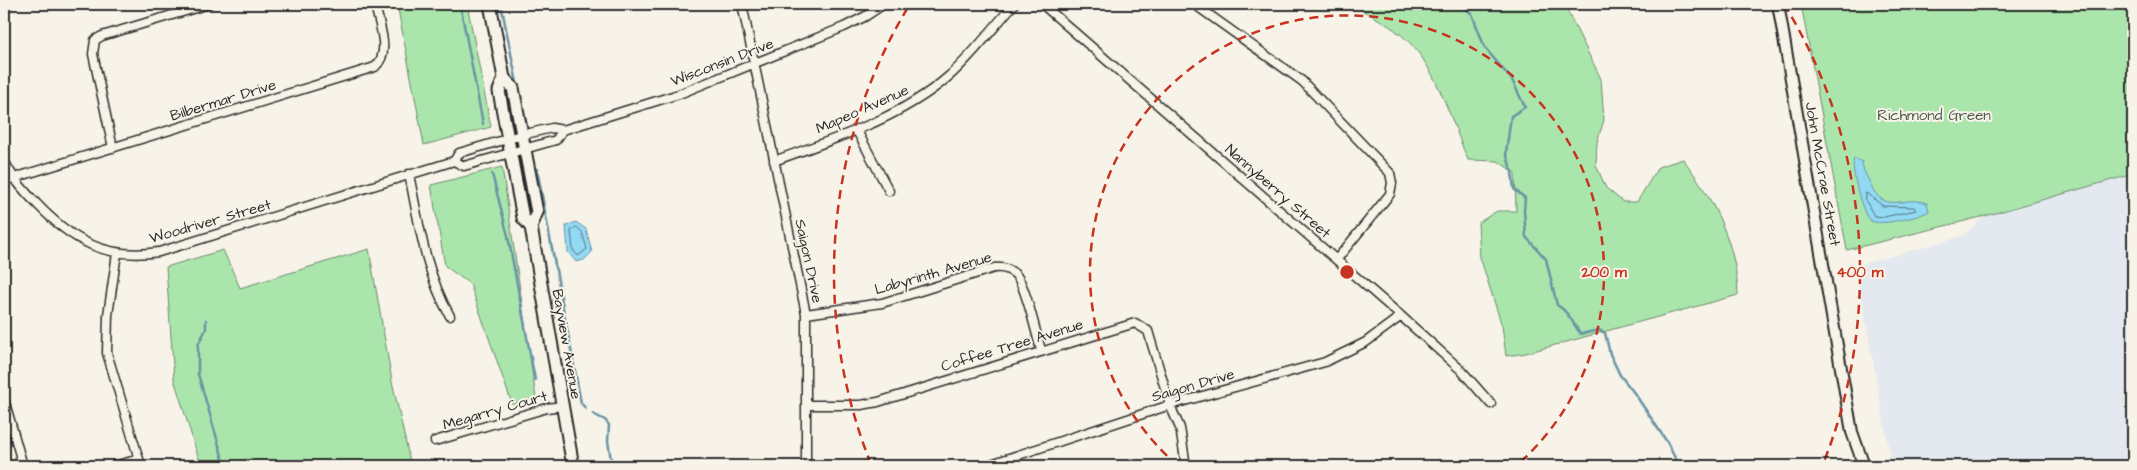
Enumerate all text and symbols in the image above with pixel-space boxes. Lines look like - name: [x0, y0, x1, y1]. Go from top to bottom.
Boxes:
- street label: Wisconsin Drive: [668, 33, 777, 92]
- street label: Bilbermar Drive: [168, 74, 279, 127]
- street label: Mapeo Avenue: [812, 80, 912, 139]
- street label: John McCrae Street: [1799, 100, 1846, 248]
- park label: Richmond Green: [1877, 105, 1991, 126]
- street label: Nannyberry Street: [1220, 140, 1335, 244]
- street label: Woodriver Street: [147, 194, 273, 249]
- street label: Saigon Drive: [788, 217, 828, 305]
- street label: Labyrinth Avenue: [872, 247, 994, 301]
- text: 200 m: [1580, 262, 1627, 283]
- text: 400 m: [1837, 262, 1884, 283]
- centre of rings: [1338, 263, 1356, 281]
- street label: Bayview Avenue: [545, 287, 587, 401]
- street label: Coffee Tree Avenue: [938, 314, 1086, 377]
- street label: Saigon Drive: [1149, 364, 1237, 408]
- street label: Megarry Court: [440, 386, 550, 436]

